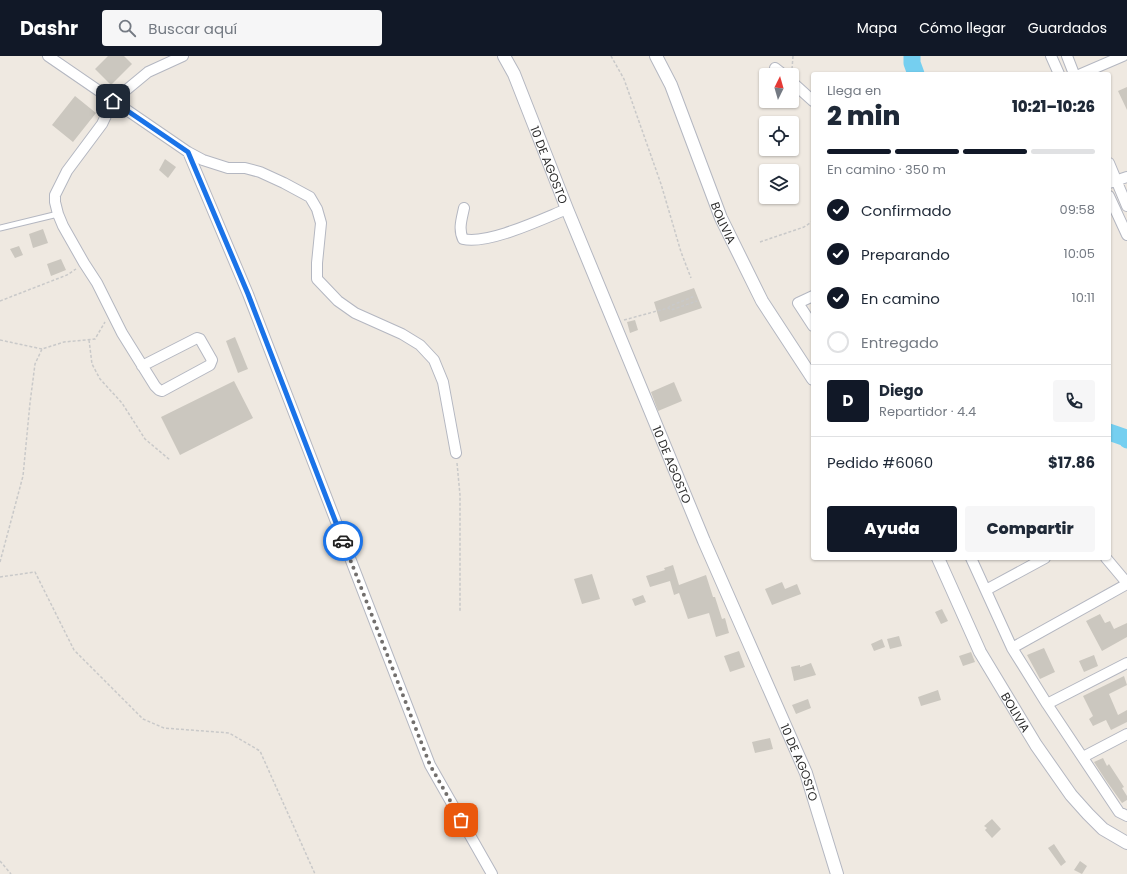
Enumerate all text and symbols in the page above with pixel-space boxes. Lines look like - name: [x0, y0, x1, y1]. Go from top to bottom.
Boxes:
- search box: [102, 10, 382, 46]
- text: Dashr: [20, 15, 78, 42]
- icon: search: [116, 17, 138, 39]
- text: Buscar aquí: [148, 18, 237, 39]
- text: Mapa: [857, 18, 897, 38]
- text: Cómo llegar: [919, 18, 1006, 38]
- text: Guardados: [1028, 18, 1107, 38]
- north arrow: [759, 68, 799, 108]
- map controls: [759, 68, 799, 204]
- text: Llega en: [827, 81, 881, 100]
- pin: [96, 84, 130, 118]
- icon: home: [102, 90, 124, 112]
- text: 10:21–10:26: [1012, 96, 1095, 117]
- text: 2 min: [827, 98, 900, 134]
- button: locate: [759, 116, 799, 156]
- street label: 10 DE AGOSTO: [527, 123, 573, 206]
- text: En camino · 350 m: [827, 160, 946, 179]
- button: layers: [759, 164, 799, 204]
- street label: BOLIVIA: [707, 199, 741, 246]
- icon: check: [827, 199, 849, 221]
- text: Confirmado: [861, 200, 951, 221]
- text: 09:58: [1060, 200, 1095, 219]
- icon: check: [827, 243, 849, 265]
- text: Preparando: [861, 244, 950, 265]
- text: 10:05: [1064, 244, 1095, 263]
- icon: check: [827, 287, 849, 309]
- text: En camino: [861, 288, 940, 309]
- text: 10:11: [1072, 288, 1095, 307]
- text: Entregado: [861, 332, 939, 353]
- text: Diego: [879, 380, 923, 401]
- button: phone: [1053, 380, 1095, 422]
- text: D: [843, 390, 853, 411]
- text: Repartidor · 4.4: [879, 402, 976, 421]
- street label: 10 DE AGOSTO: [649, 423, 696, 506]
- text: Pedido #6060: [827, 452, 933, 473]
- text: $17.86: [1048, 452, 1095, 473]
- button: Ayuda: [827, 506, 957, 552]
- button: Compartir: [965, 506, 1095, 552]
- courier: [323, 521, 363, 561]
- icon: car: [332, 530, 354, 552]
- street label: BOLIVIA: [997, 689, 1035, 735]
- street label: 10 DE AGOSTO: [777, 721, 823, 803]
- pin: [444, 803, 478, 837]
- icon: bag: [450, 809, 472, 831]

